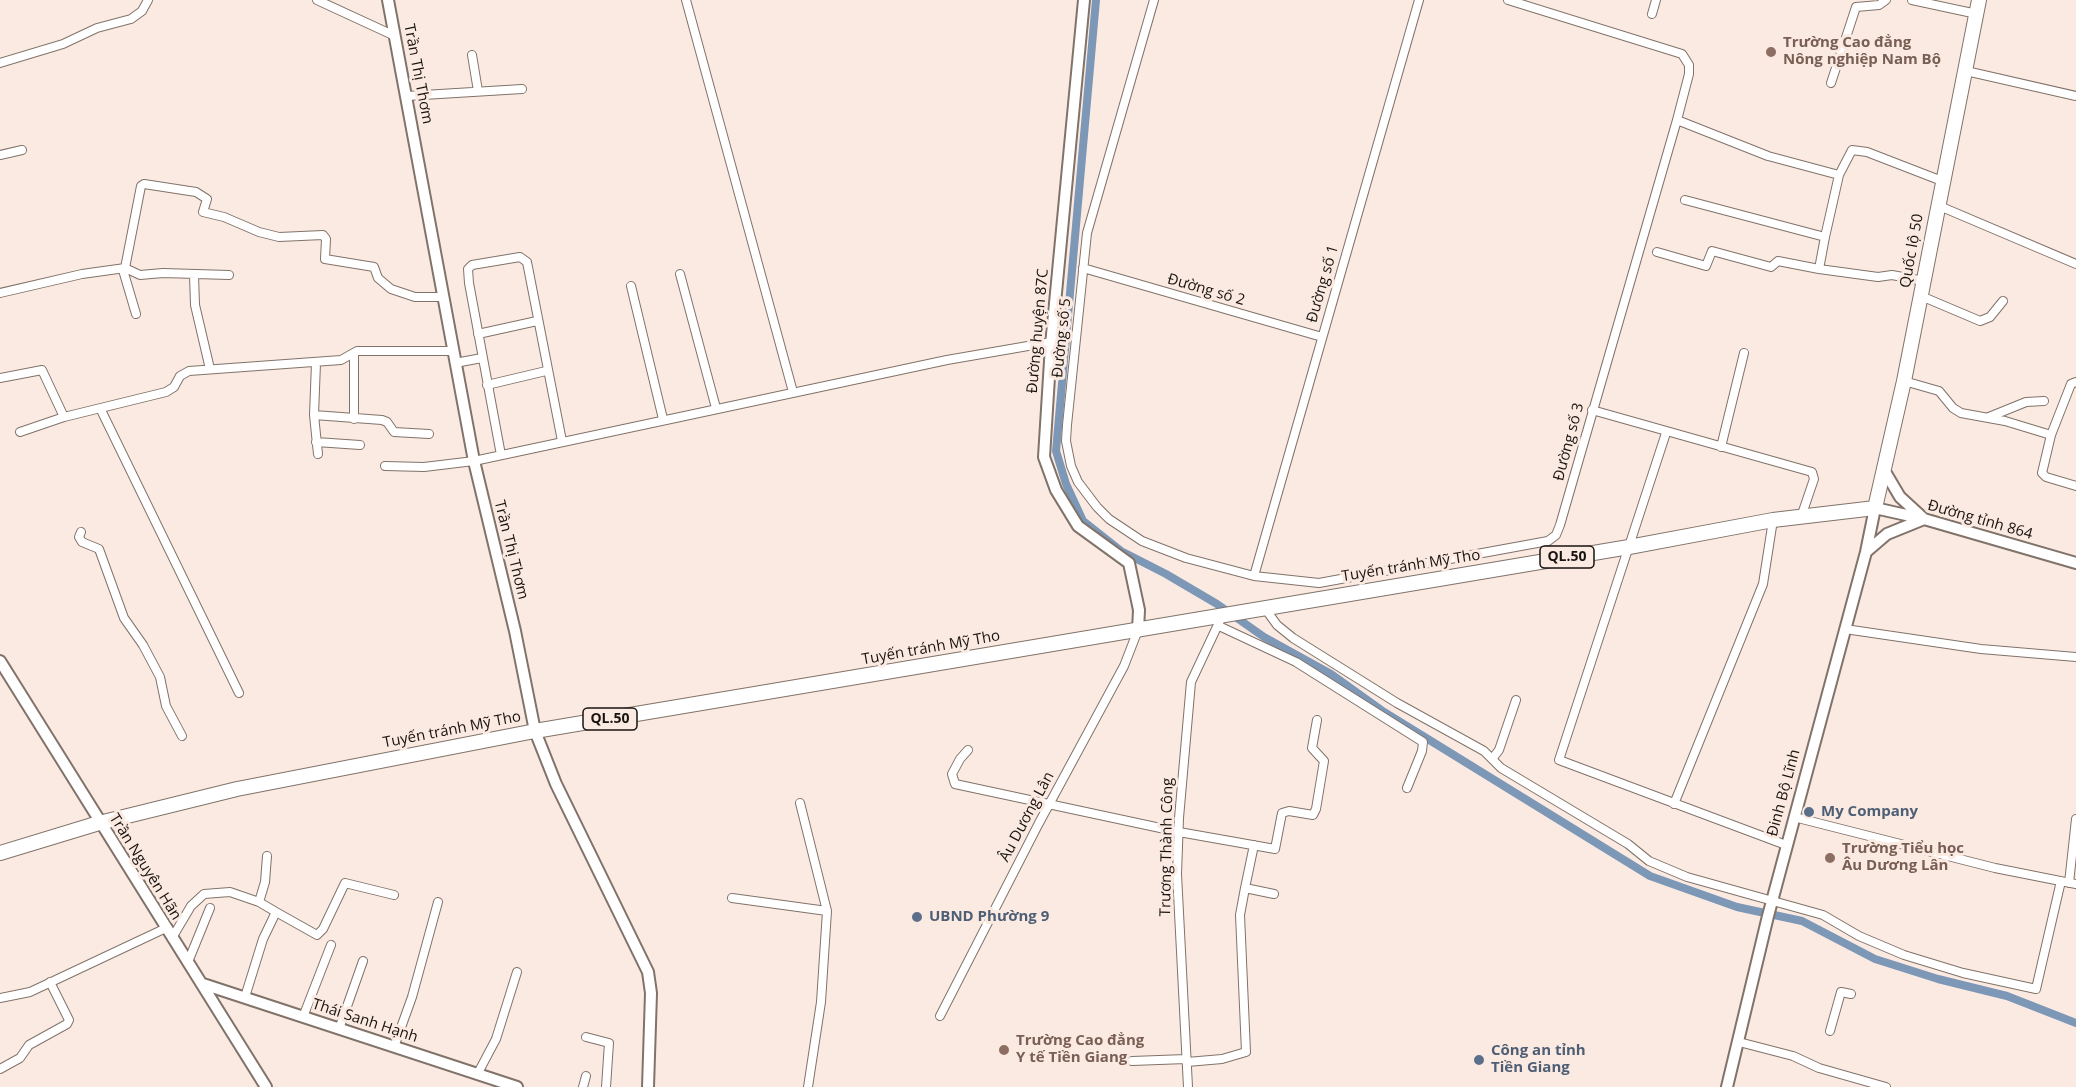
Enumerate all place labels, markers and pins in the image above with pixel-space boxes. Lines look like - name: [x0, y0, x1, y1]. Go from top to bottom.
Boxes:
- place label: Trường Cao đẳng Nông nghiệp Nam Bộ: [1783, 34, 1941, 69]
- marker: Trường Cao đẳng Nông nghiệp Nam Bộ: [1764, 45, 1778, 59]
- place label: My Company: [1821, 803, 1918, 821]
- marker: My Company: [1802, 805, 1816, 819]
- place label: Trường Tiểu học Âu Dương Lân: [1842, 840, 1964, 875]
- marker: Trường Tiểu học Âu Dương Lân: [1823, 851, 1837, 865]
- place label: UBND Phường 9: [929, 908, 1049, 926]
- marker: UBND Phường 9: [910, 910, 924, 924]
- place label: Trường Cao đẳng Y tế Tiền Giang: [1016, 1032, 1144, 1067]
- place label: Công an tỉnh Tiền Giang: [1491, 1042, 1586, 1077]
- marker: Trường Cao đẳng Y tế Tiền Giang: [997, 1043, 1011, 1057]
- marker: Công an tỉnh Tiền Giang: [1472, 1053, 1486, 1067]

